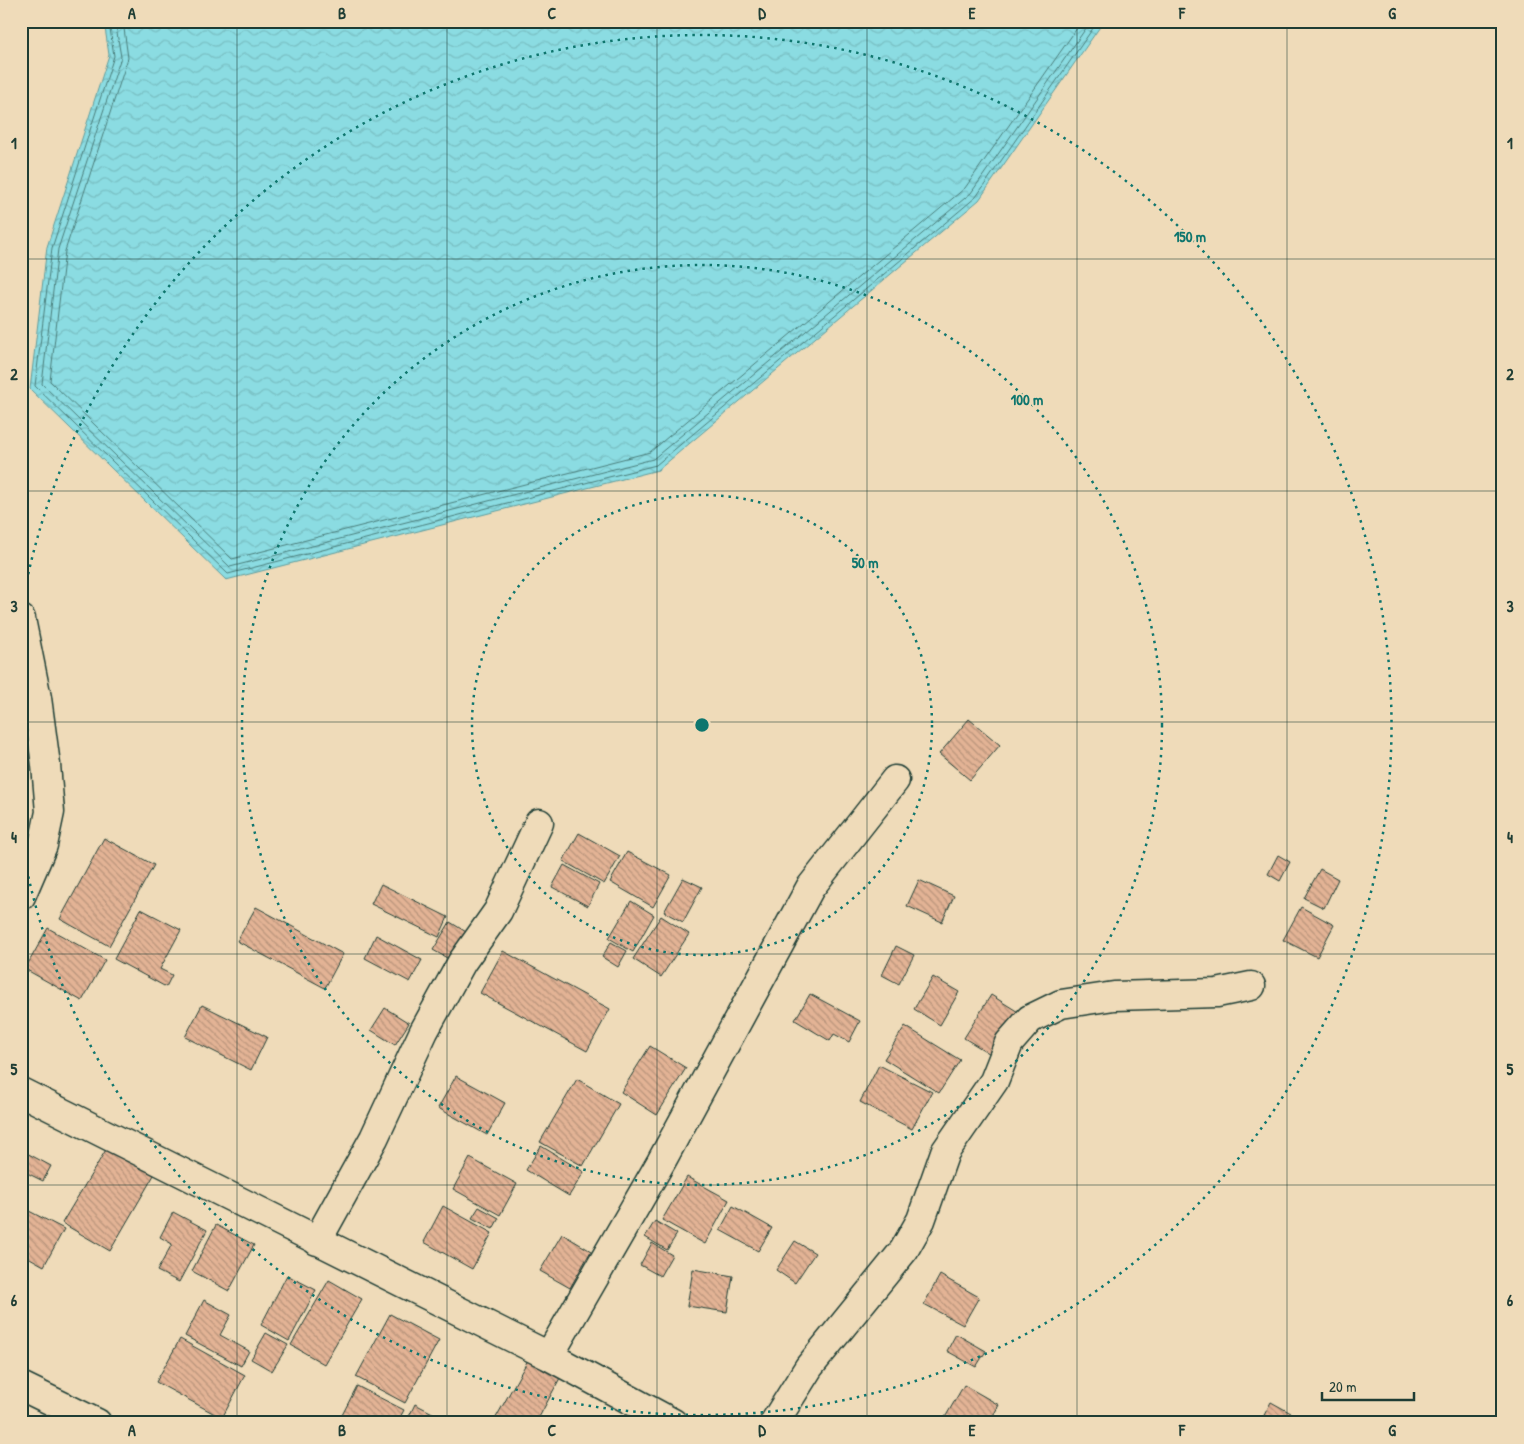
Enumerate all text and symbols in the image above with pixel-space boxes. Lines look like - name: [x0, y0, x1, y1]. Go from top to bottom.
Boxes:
- text: A: [128, 2, 136, 24]
- text: B: [338, 2, 346, 24]
- text: C: [548, 2, 557, 24]
- text: D: [758, 2, 766, 24]
- text: E: [968, 2, 976, 24]
- text: F: [1178, 2, 1186, 24]
- text: G: [1388, 2, 1396, 24]
- text: 1: [11, 132, 17, 154]
- text: 1: [1507, 132, 1513, 154]
- text: 150 m: [1174, 226, 1206, 247]
- text: 2: [10, 363, 18, 385]
- text: 2: [1506, 363, 1514, 385]
- text: 100 m: [1011, 389, 1043, 410]
- text: 50 m: [852, 552, 878, 573]
- text: 3: [10, 595, 18, 617]
- text: 3: [1506, 595, 1514, 617]
- centre of rings: [693, 716, 711, 734]
- text: 4: [11, 826, 17, 848]
- text: 4: [1507, 826, 1513, 848]
- text: 5: [11, 1058, 18, 1080]
- text: 5: [1507, 1058, 1514, 1080]
- text: 6: [11, 1289, 18, 1311]
- text: 6: [1507, 1289, 1514, 1311]
- scale bar: [1322, 1369, 1414, 1401]
- text: 20 m: [1329, 1376, 1356, 1397]
- text: A: [128, 1419, 136, 1441]
- text: B: [338, 1419, 346, 1441]
- text: C: [548, 1419, 557, 1441]
- text: D: [758, 1419, 766, 1441]
- text: E: [968, 1419, 976, 1441]
- text: F: [1178, 1419, 1186, 1441]
- text: G: [1388, 1419, 1396, 1441]

